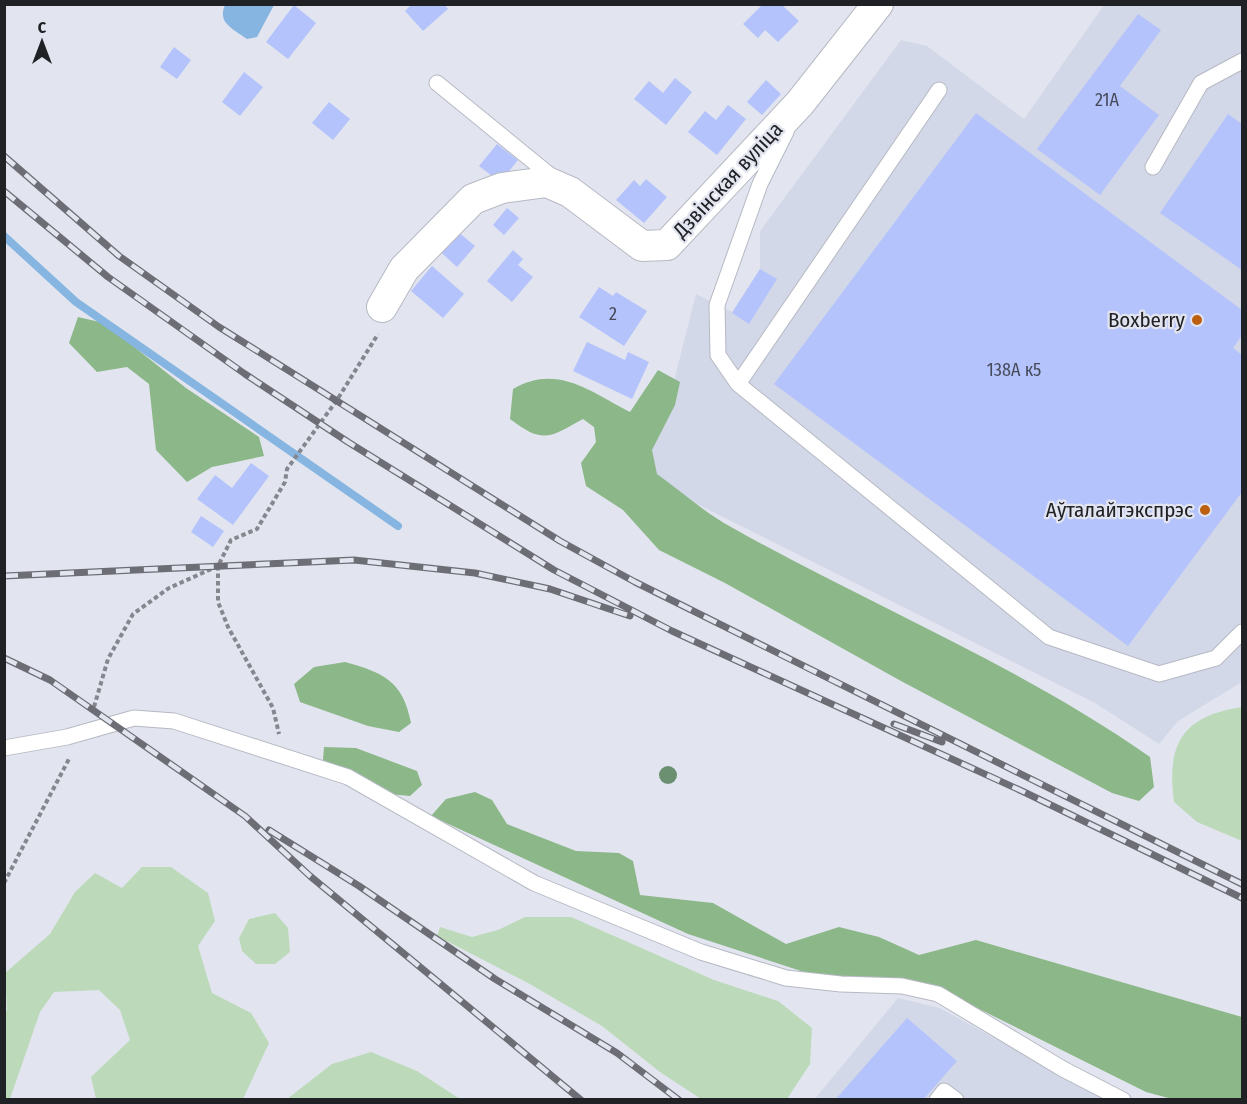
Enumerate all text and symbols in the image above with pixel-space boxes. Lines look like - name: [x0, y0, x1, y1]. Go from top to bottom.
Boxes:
- north arrow: [12, 12, 72, 72]
- text: С: [38, 18, 47, 37]
- house number: 21А: [1095, 89, 1120, 111]
- street label: Дзвінская вуліца: [667, 117, 788, 244]
- house number: 2: [609, 303, 617, 325]
- place label: Boxberry: [1108, 307, 1186, 333]
- marker: Boxberry: [1190, 313, 1204, 327]
- house number: 138А к5: [987, 359, 1041, 381]
- place label: Аўталайтэкспрэс: [1046, 497, 1193, 523]
- marker: Аўталайтэкспрэс: [1198, 503, 1212, 517]

